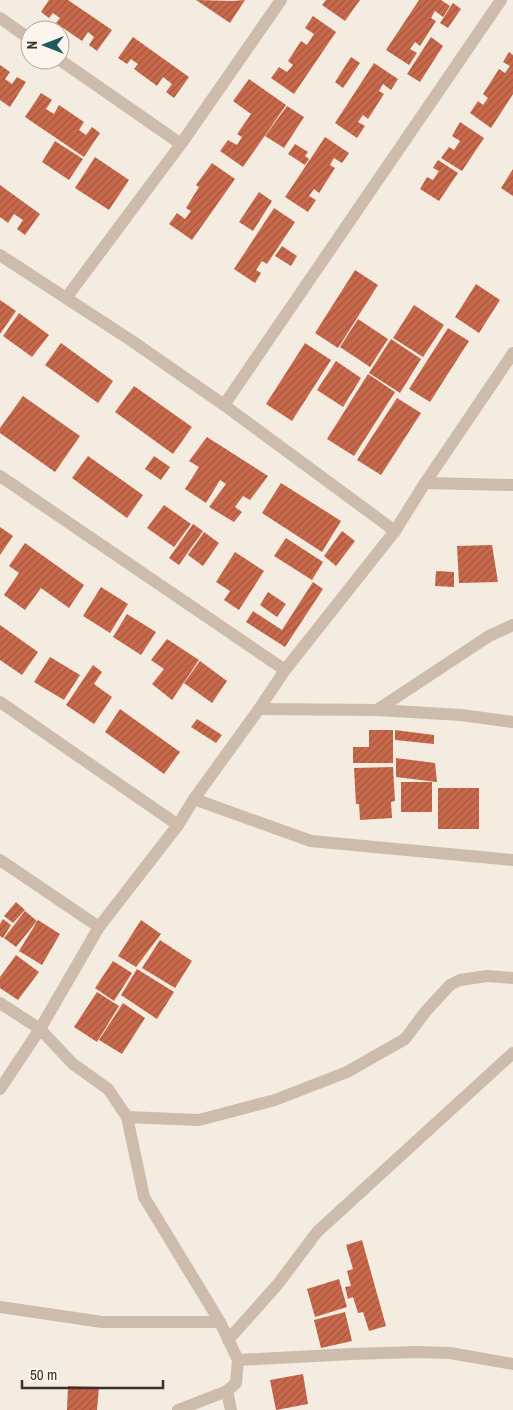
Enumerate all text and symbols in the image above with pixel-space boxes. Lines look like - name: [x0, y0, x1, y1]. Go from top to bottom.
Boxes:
- north arrow: [20, 20, 70, 70]
- text: N: [23, 41, 41, 49]
- scale bar: [22, 1358, 164, 1390]
- text: 50 m: [30, 1364, 57, 1385]

